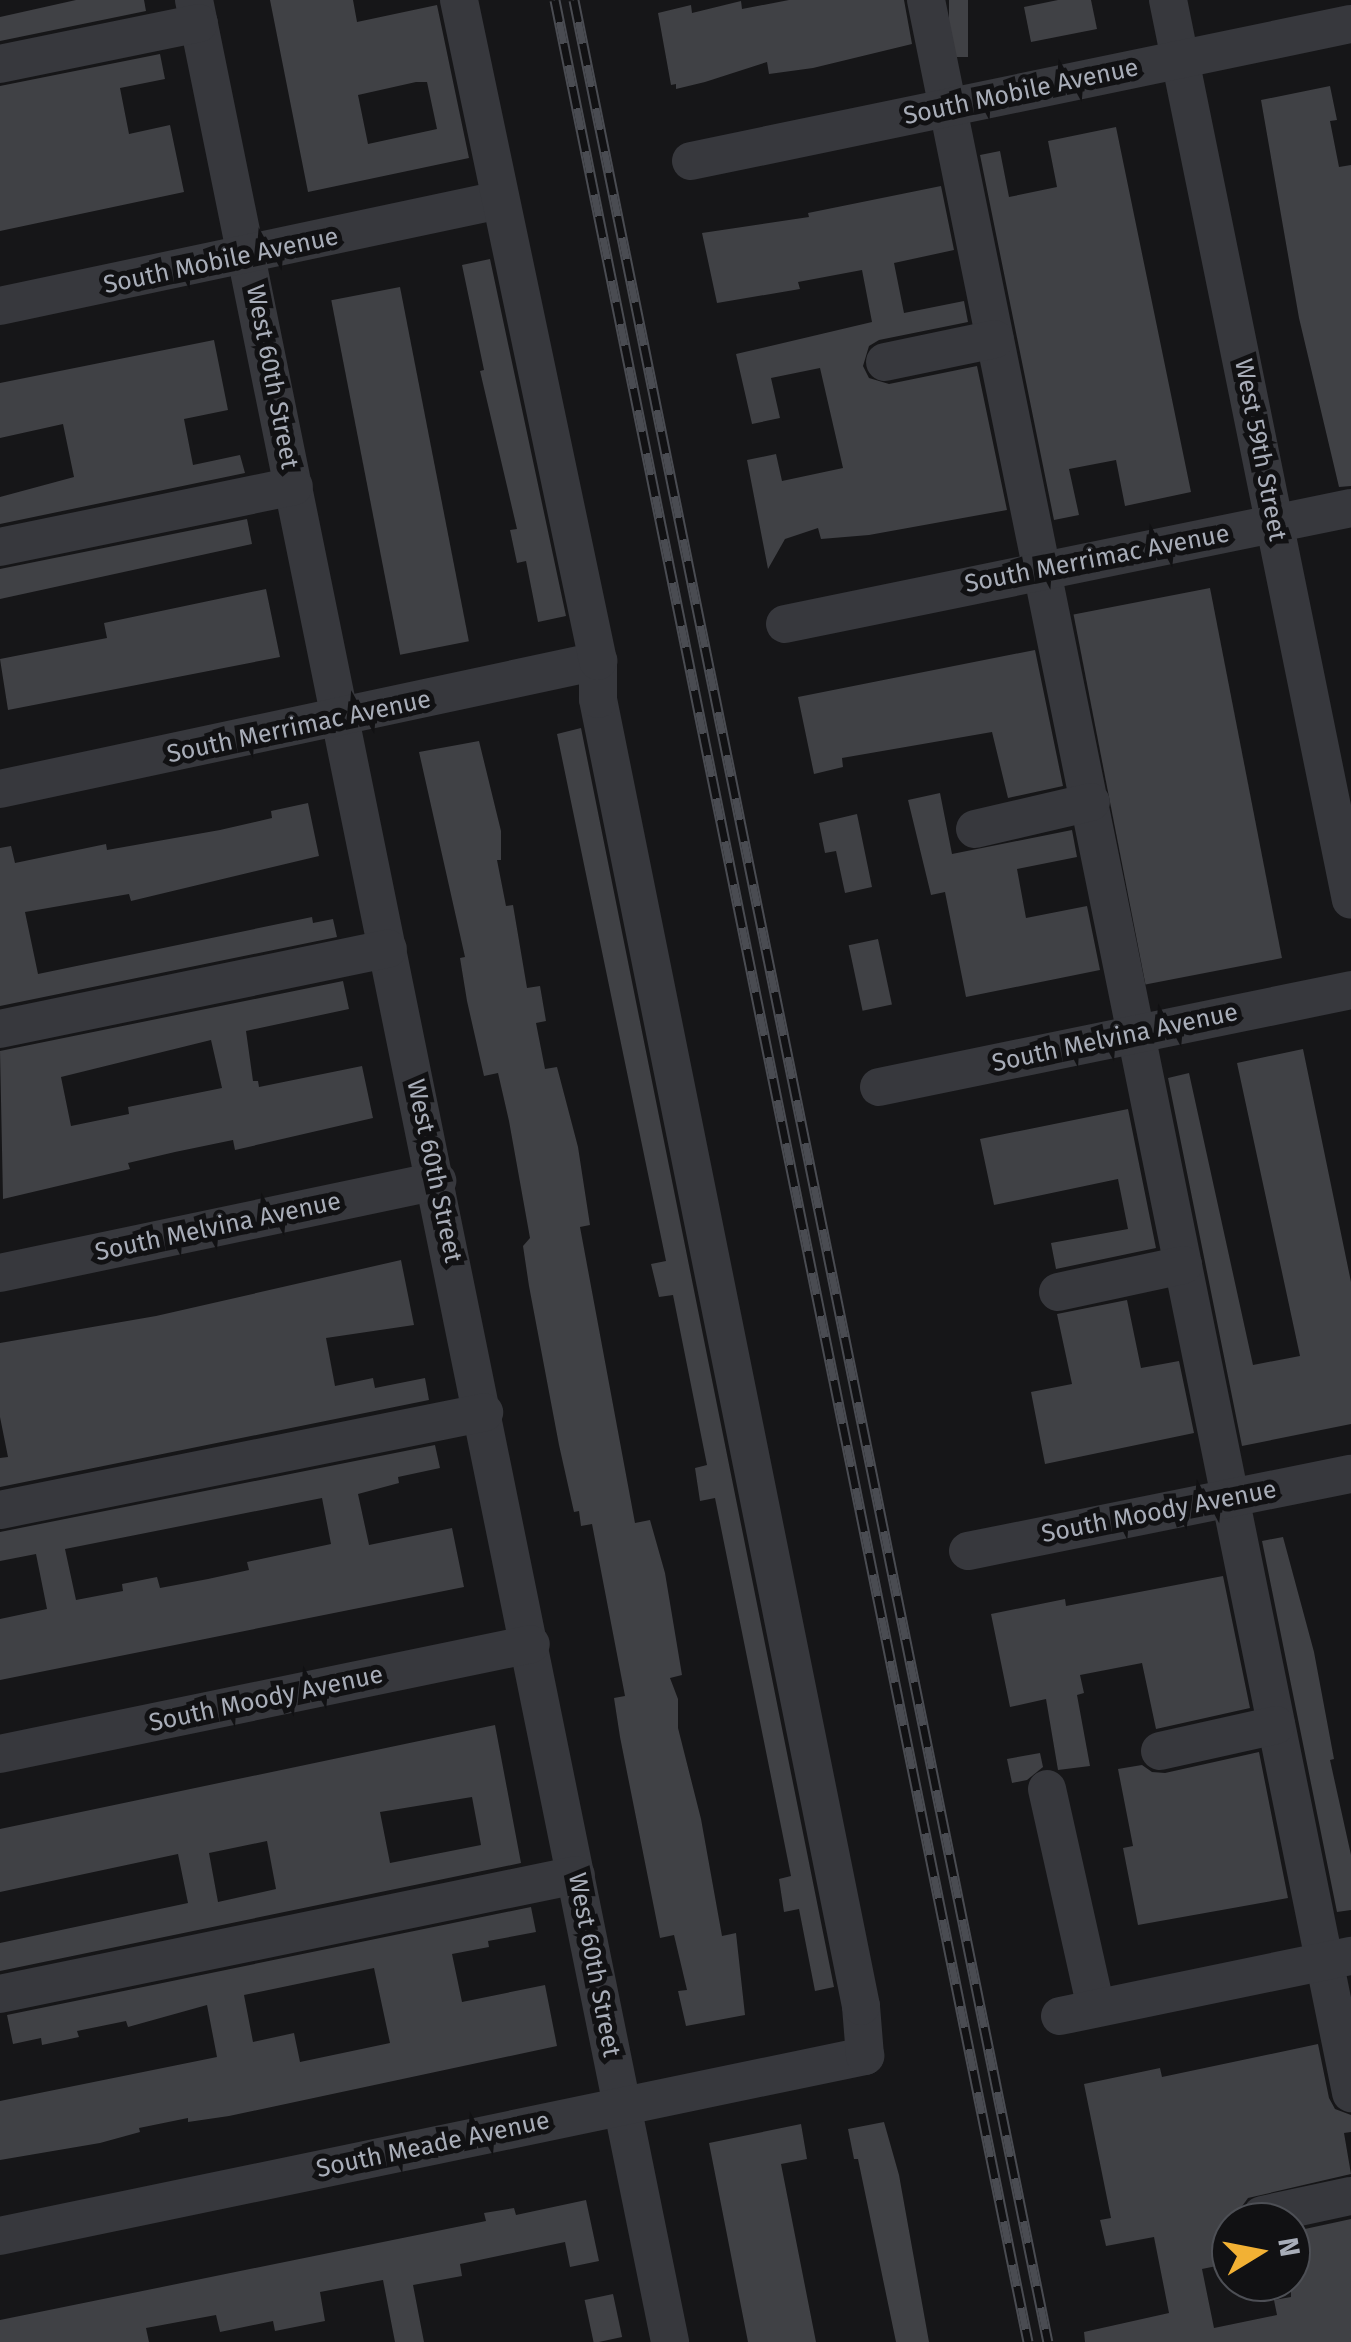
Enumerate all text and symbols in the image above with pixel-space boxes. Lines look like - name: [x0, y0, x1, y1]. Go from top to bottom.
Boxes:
- street label: South Mobile Avenue: [901, 52, 1141, 132]
- street label: South Mobile Avenue: [101, 221, 341, 301]
- street label: West 60th Street: [239, 282, 305, 472]
- street label: West 59th Street: [1228, 356, 1292, 544]
- street label: South Merrimac Avenue: [962, 519, 1232, 599]
- street label: South Merrimac Avenue: [164, 684, 434, 770]
- street label: South Melvina Avenue: [989, 997, 1241, 1079]
- street label: West 60th Street: [400, 1077, 468, 1265]
- street label: South Melvina Avenue: [92, 1186, 344, 1268]
- street label: South Moody Avenue: [1039, 1475, 1279, 1549]
- street label: South Moody Avenue: [146, 1660, 386, 1738]
- street label: West 60th Street: [561, 1870, 627, 2060]
- street label: South Meade Avenue: [314, 2106, 552, 2184]
- north arrow: [1211, 2202, 1311, 2302]
- text: N: [1271, 2235, 1307, 2259]

